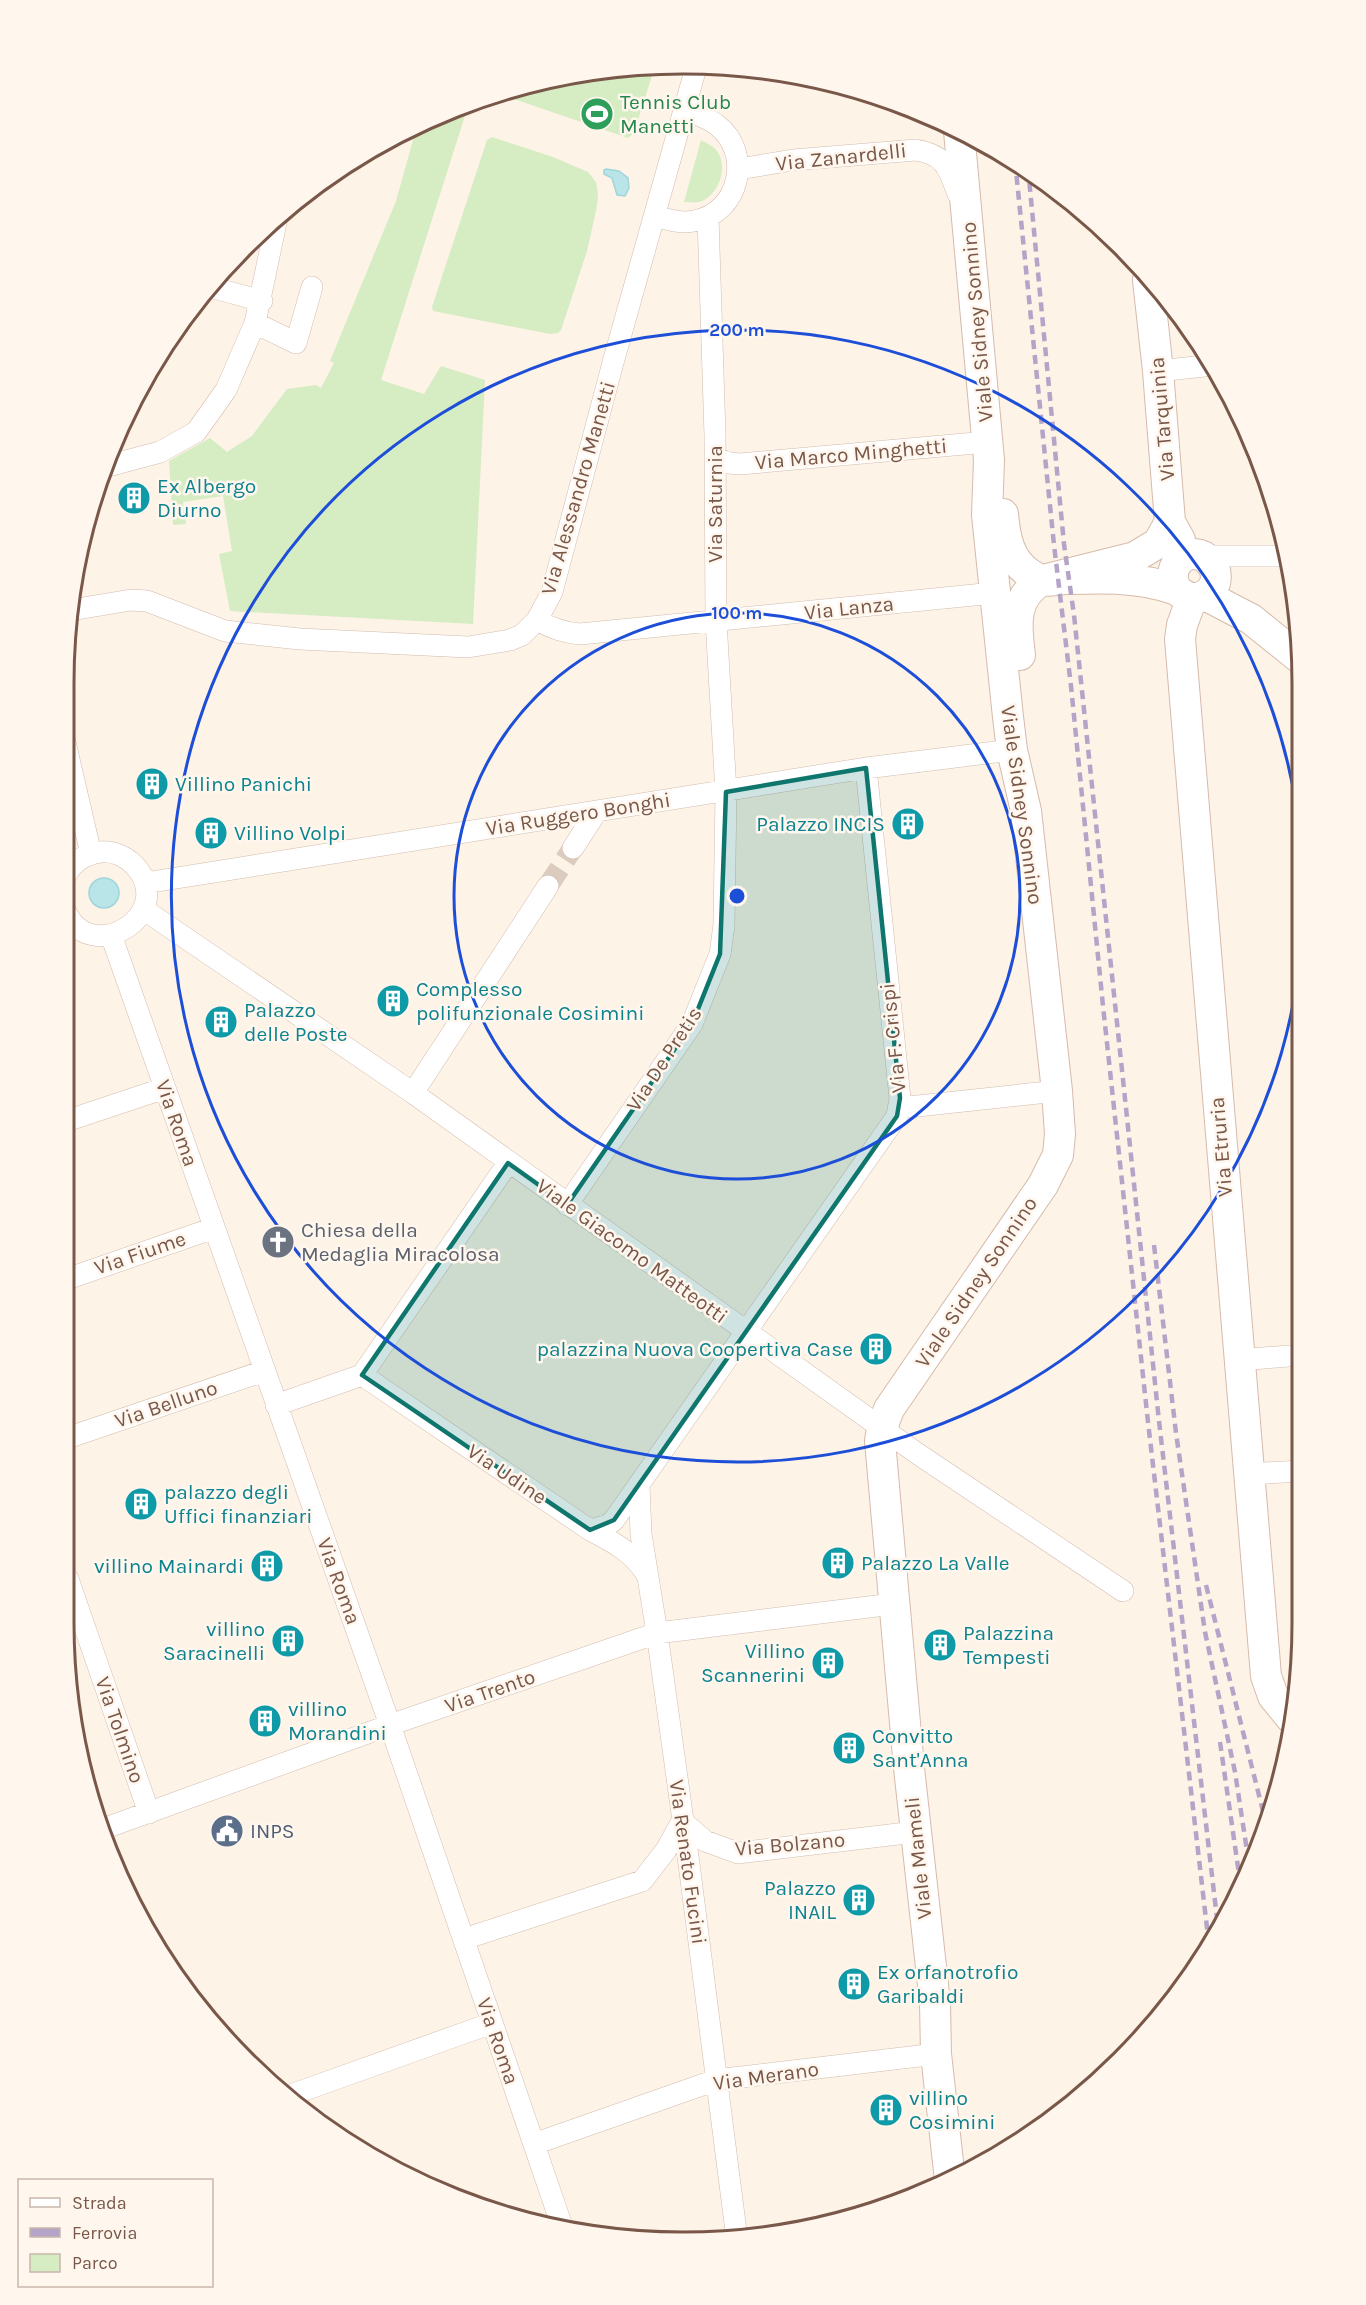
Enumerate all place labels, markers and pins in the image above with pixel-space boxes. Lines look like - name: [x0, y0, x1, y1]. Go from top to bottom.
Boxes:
- place label: Tennis Club Manetti: [620, 90, 731, 138]
- sports icon: Tennis Club Manetti: [579, 96, 615, 132]
- place label: Ex Albergo Diurno: [157, 474, 256, 522]
- building icon: Ex Albergo Diurno: [116, 480, 152, 516]
- building icon: Villino Panichi: [134, 766, 170, 802]
- place label: Villino Panichi: [175, 772, 312, 796]
- building icon: Palazzo INCIS: [890, 806, 926, 842]
- place label: Palazzo INCIS: [756, 812, 885, 836]
- building icon: Villino Volpi: [193, 815, 229, 851]
- place label: Villino Volpi: [234, 821, 346, 845]
- centre of rings: [727, 886, 747, 906]
- place label: Complesso polifunzionale Cosimini: [416, 977, 645, 1025]
- building icon: Complesso polifunzionale Cosimini: [375, 983, 411, 1019]
- place label: Palazzo delle Poste: [244, 998, 348, 1046]
- building icon: Palazzo delle Poste: [203, 1004, 239, 1040]
- place label: Chiesa della Medaglia Miracolosa: [301, 1218, 500, 1266]
- church icon: Chiesa della Medaglia Miracolosa: [260, 1224, 296, 1260]
- building icon: palazzina Nuova Coopertiva Case: [858, 1331, 894, 1367]
- place label: palazzina Nuova Coopertiva Case: [537, 1337, 853, 1361]
- place label: palazzo degli Uffici finanziari: [164, 1480, 312, 1528]
- building icon: palazzo degli Uffici finanziari: [123, 1486, 159, 1522]
- building icon: Palazzo La Valle: [820, 1545, 856, 1581]
- building icon: villino Mainardi: [249, 1548, 285, 1584]
- place label: Palazzo La Valle: [861, 1551, 1010, 1575]
- place label: villino Mainardi: [94, 1554, 244, 1578]
- place label: villino Saracinelli: [163, 1617, 265, 1665]
- place label: Palazzina Tempesti: [963, 1621, 1054, 1669]
- building icon: villino Saracinelli: [270, 1623, 306, 1659]
- building icon: Palazzina Tempesti: [922, 1627, 958, 1663]
- place label: Villino Scannerini: [701, 1639, 805, 1687]
- building icon: Villino Scannerini: [810, 1645, 846, 1681]
- place label: villino Morandini: [288, 1697, 387, 1745]
- building icon: villino Morandini: [247, 1703, 283, 1739]
- place label: Convitto Sant'Anna: [872, 1724, 969, 1772]
- building icon: Convitto Sant'Anna: [831, 1730, 867, 1766]
- public building icon: INPS: [209, 1813, 245, 1849]
- place label: INPS: [250, 1819, 295, 1843]
- place label: Palazzo INAIL: [764, 1876, 836, 1924]
- building icon: Palazzo INAIL: [841, 1882, 877, 1918]
- place label: Ex orfanotrofio Garibaldi: [877, 1960, 1018, 2008]
- building icon: Ex orfanotrofio Garibaldi: [836, 1966, 872, 2002]
- place label: villino Cosimini: [909, 2086, 995, 2134]
- building icon: villino Cosimini: [868, 2092, 904, 2128]

